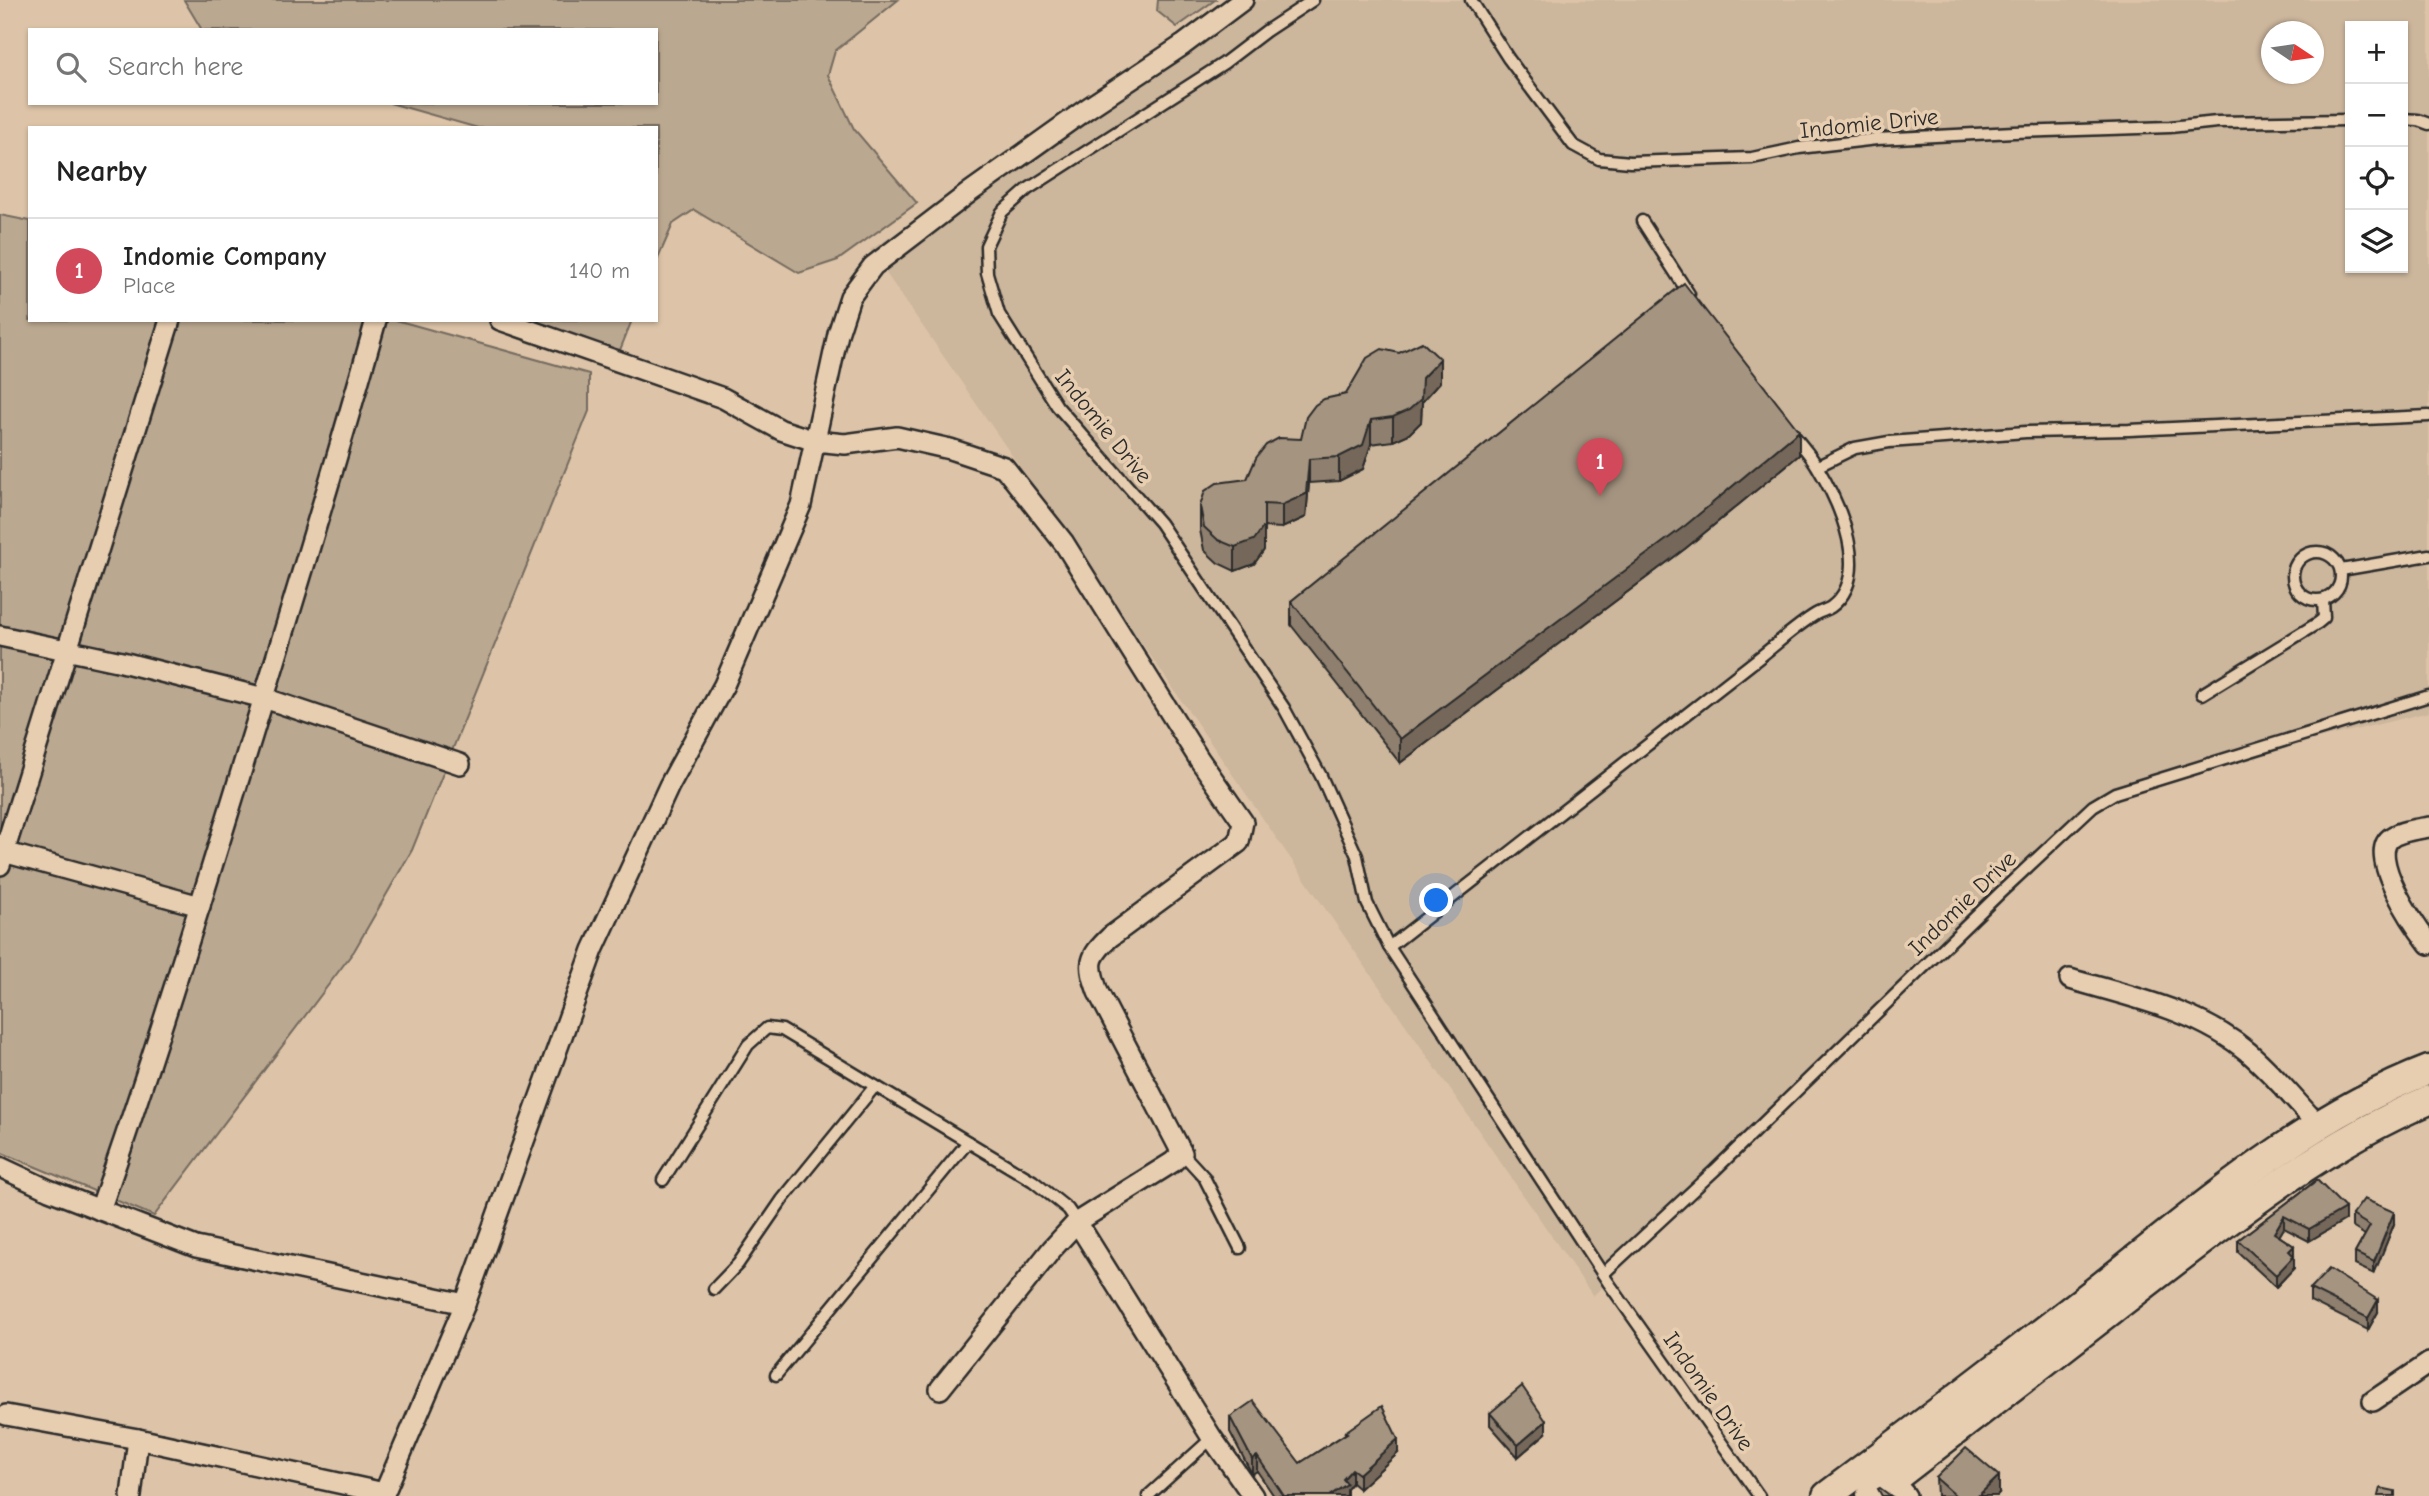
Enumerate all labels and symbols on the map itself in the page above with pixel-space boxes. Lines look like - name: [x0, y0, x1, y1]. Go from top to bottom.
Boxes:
- north arrow: [2261, 21, 2324, 84]
- street label: Indomie Drive: [1798, 103, 1940, 144]
- street label: Indomie Drive: [1049, 364, 1158, 489]
- pin: 1: [1577, 438, 1623, 496]
- street label: Indomie Drive: [1903, 845, 2022, 961]
- your location: [1419, 883, 1453, 917]
- street label: Indomie Drive: [1658, 1327, 1760, 1456]

